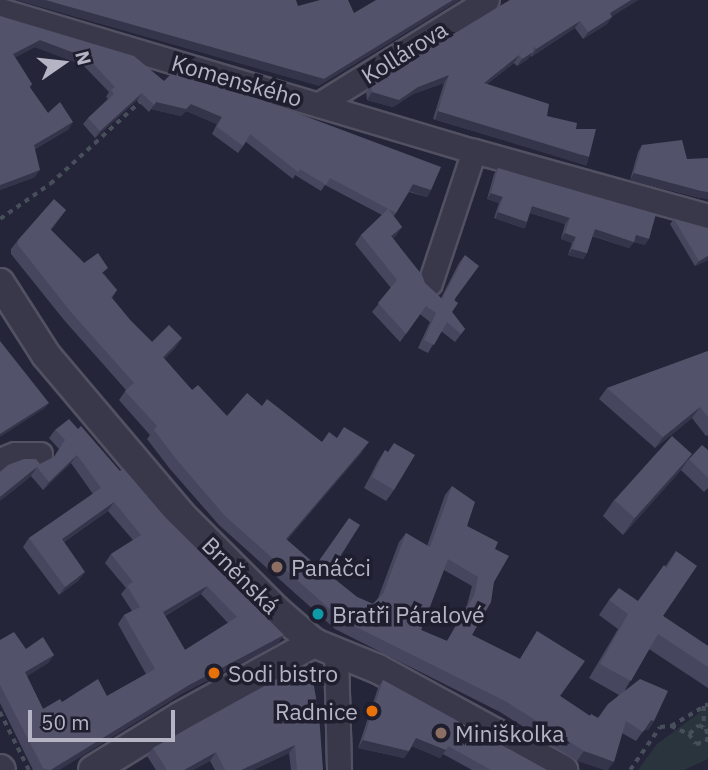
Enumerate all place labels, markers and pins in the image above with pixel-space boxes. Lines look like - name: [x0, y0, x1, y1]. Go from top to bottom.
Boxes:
- place label: Panáčci: [291, 553, 371, 581]
- marker: Panáčci: [269, 559, 285, 575]
- place label: Bratři Páralové: [332, 600, 485, 628]
- marker: Bratři Páralové: [310, 606, 326, 622]
- place label: Sodi bistro: [228, 659, 338, 687]
- marker: Sodi bistro: [206, 665, 222, 681]
- place label: Radnice: [275, 697, 358, 725]
- marker: Radnice: [364, 703, 380, 719]
- place label: Miniškolka: [455, 719, 565, 747]
- marker: Miniškolka: [433, 725, 449, 741]

